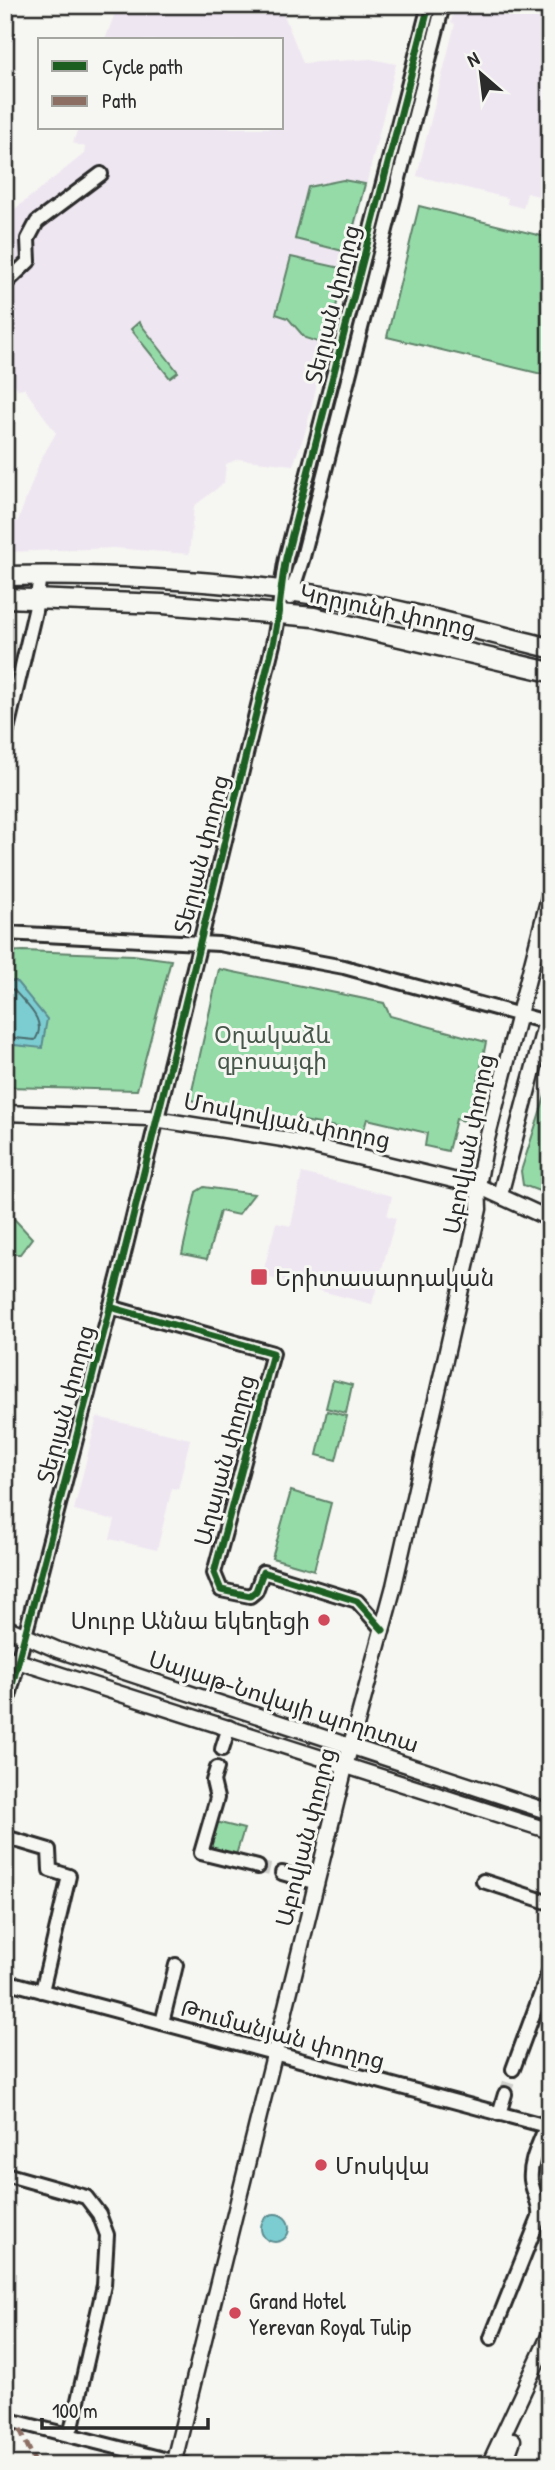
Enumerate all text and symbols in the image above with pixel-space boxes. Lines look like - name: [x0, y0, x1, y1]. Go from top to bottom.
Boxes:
- legend: [38, 38, 284, 130]
- north arrow: [447, 38, 516, 108]
- text: N: [462, 45, 484, 73]
- text: Cycle path: [102, 52, 183, 81]
- text: Path: [102, 86, 137, 115]
- street label: Տերյան փողոց: [297, 221, 367, 387]
- street label: Կորյունի փողոց: [297, 576, 479, 644]
- street label: Տերյան փողոց: [166, 771, 236, 937]
- park label: Օղակաձև զբոսայգի: [214, 1019, 330, 1076]
- street label: Աբովյան փողոց: [435, 1051, 501, 1237]
- street label: Մոսկովյան փողոց: [181, 1085, 393, 1155]
- place label: Երիտասարդական: [275, 1262, 494, 1293]
- marker: Երիտասարդական: [249, 1267, 269, 1287]
- street label: Տերյան փողոց: [29, 1321, 101, 1487]
- street label: Աղայան փողոց: [186, 1371, 262, 1549]
- place label: Սուրբ Աննա եկեղեցի: [70, 1605, 310, 1636]
- marker: Սուրբ Աննա եկեղեցի: [316, 1612, 332, 1628]
- street label: Սայաթ-Նովայի պողոտա: [145, 1643, 423, 1759]
- street label: Աբովյան փողոց: [268, 1744, 342, 1930]
- street label: Թումանյան փողոց: [177, 1992, 389, 2076]
- place label: Մոսկվա: [335, 2150, 430, 2181]
- marker: Մոսկվա: [313, 2157, 329, 2173]
- place label: Grand Hotel Yerevan Royal Tulip: [249, 2285, 411, 2342]
- marker: Grand Hotel Yerevan Royal Tulip: [227, 2305, 243, 2321]
- scale bar: [42, 2386, 208, 2430]
- text: 100 m: [52, 2396, 98, 2425]

